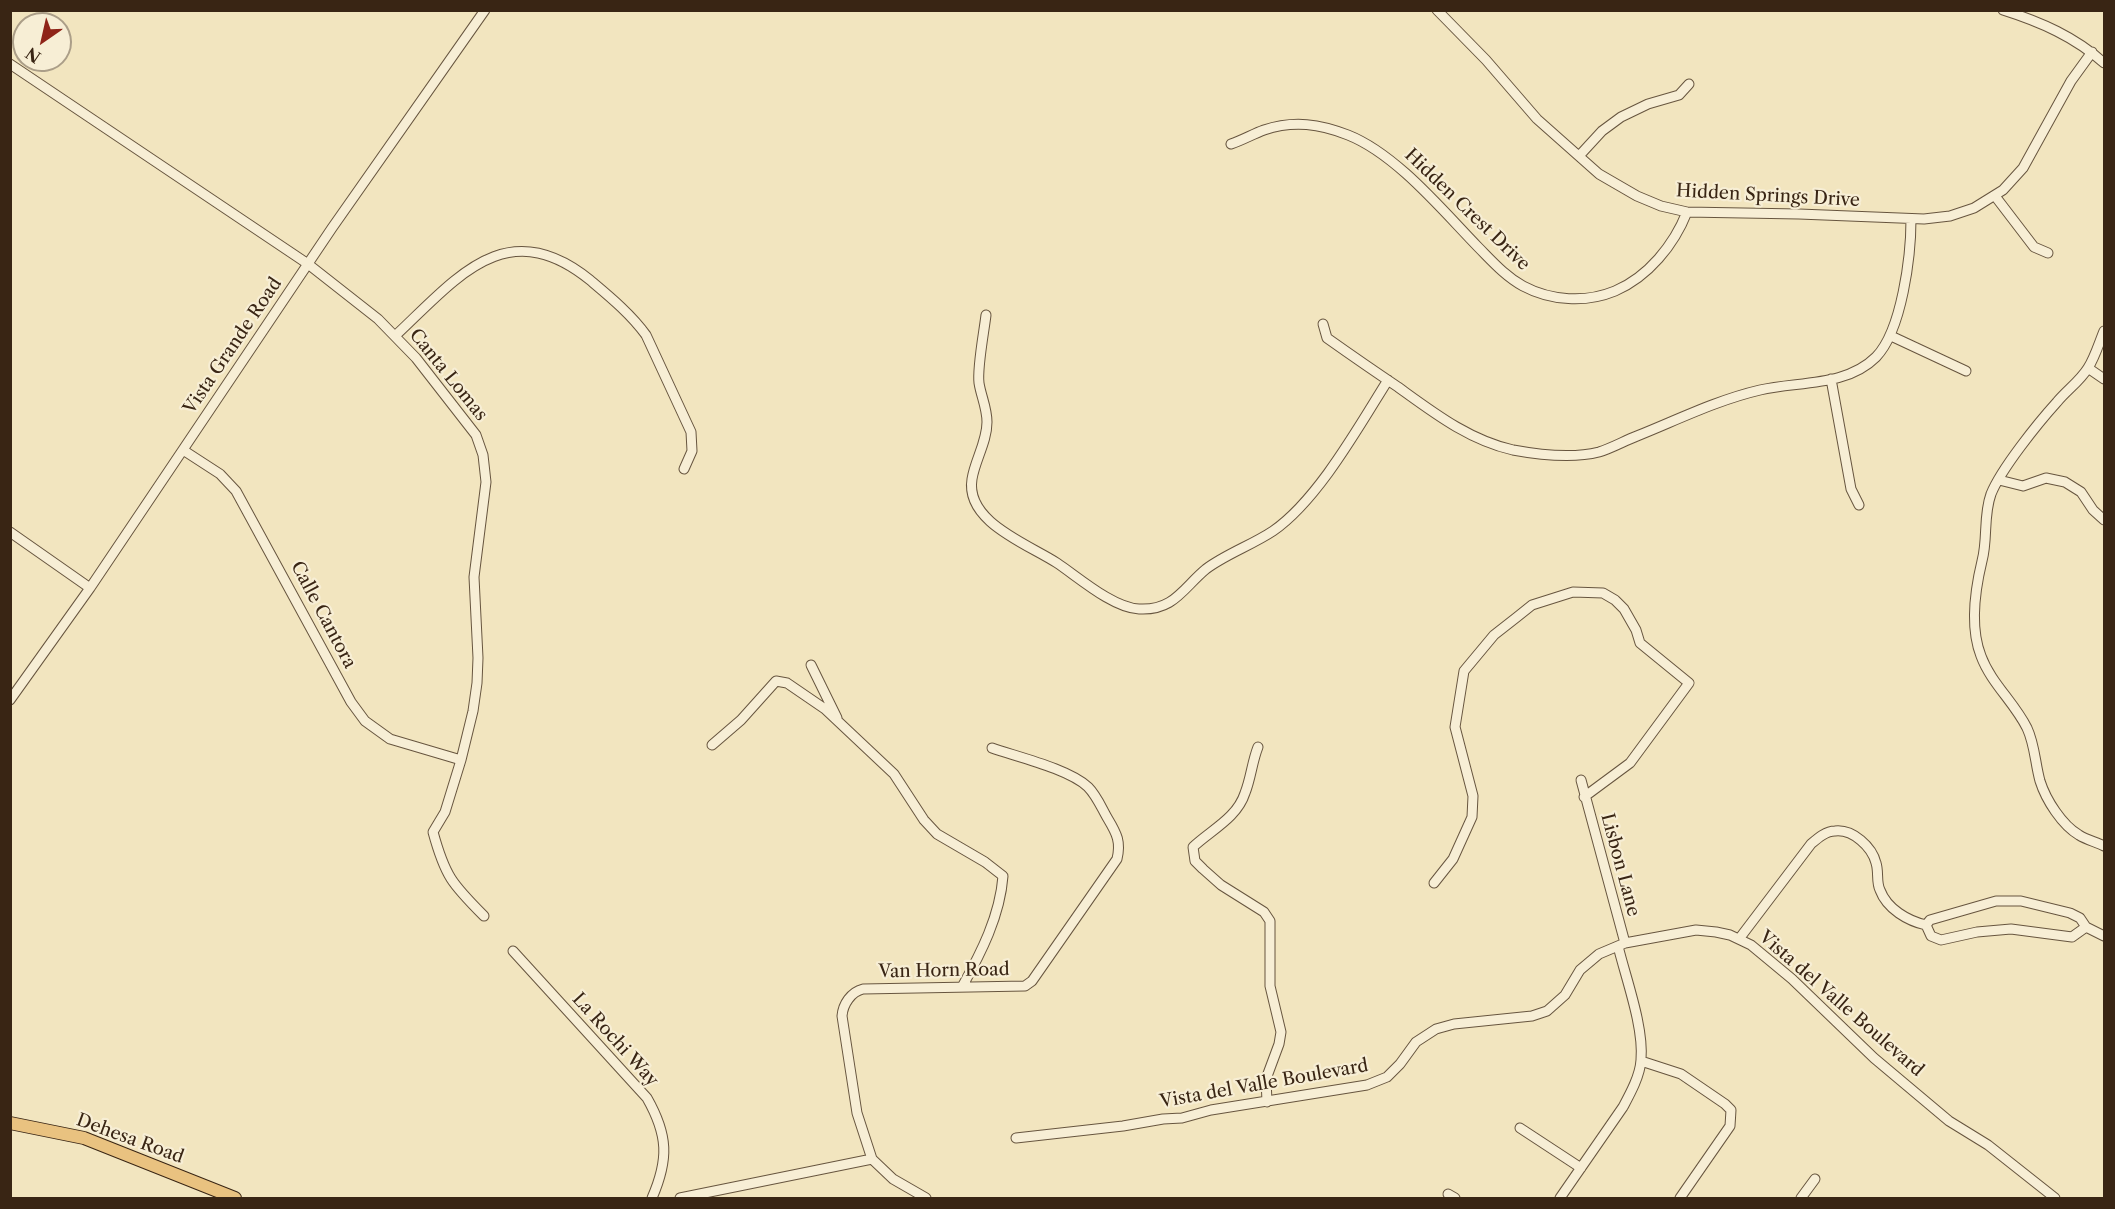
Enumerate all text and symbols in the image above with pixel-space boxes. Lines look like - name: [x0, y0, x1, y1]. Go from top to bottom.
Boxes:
- north arrow: [12, 12, 72, 72]
- text: N: [22, 43, 44, 67]
- street label: Hidden Crest Drive: [1400, 145, 1534, 275]
- street label: Hidden Springs Drive: [1676, 180, 1860, 212]
- street label: Vista Grande Road: [179, 274, 287, 418]
- street label: Canta Lomas: [404, 325, 492, 425]
- street label: Calle Cantora: [286, 558, 360, 672]
- street label: Lisbon Lane: [1596, 811, 1644, 919]
- street label: Vista del Valle Boulevard: [1754, 927, 1928, 1081]
- street label: Van Horn Road: [878, 959, 1010, 983]
- street label: La Rochi Way: [567, 989, 663, 1091]
- street label: Vista del Valle Boulevard: [1158, 1055, 1370, 1113]
- street label: Dehesa Road: [73, 1110, 187, 1168]

